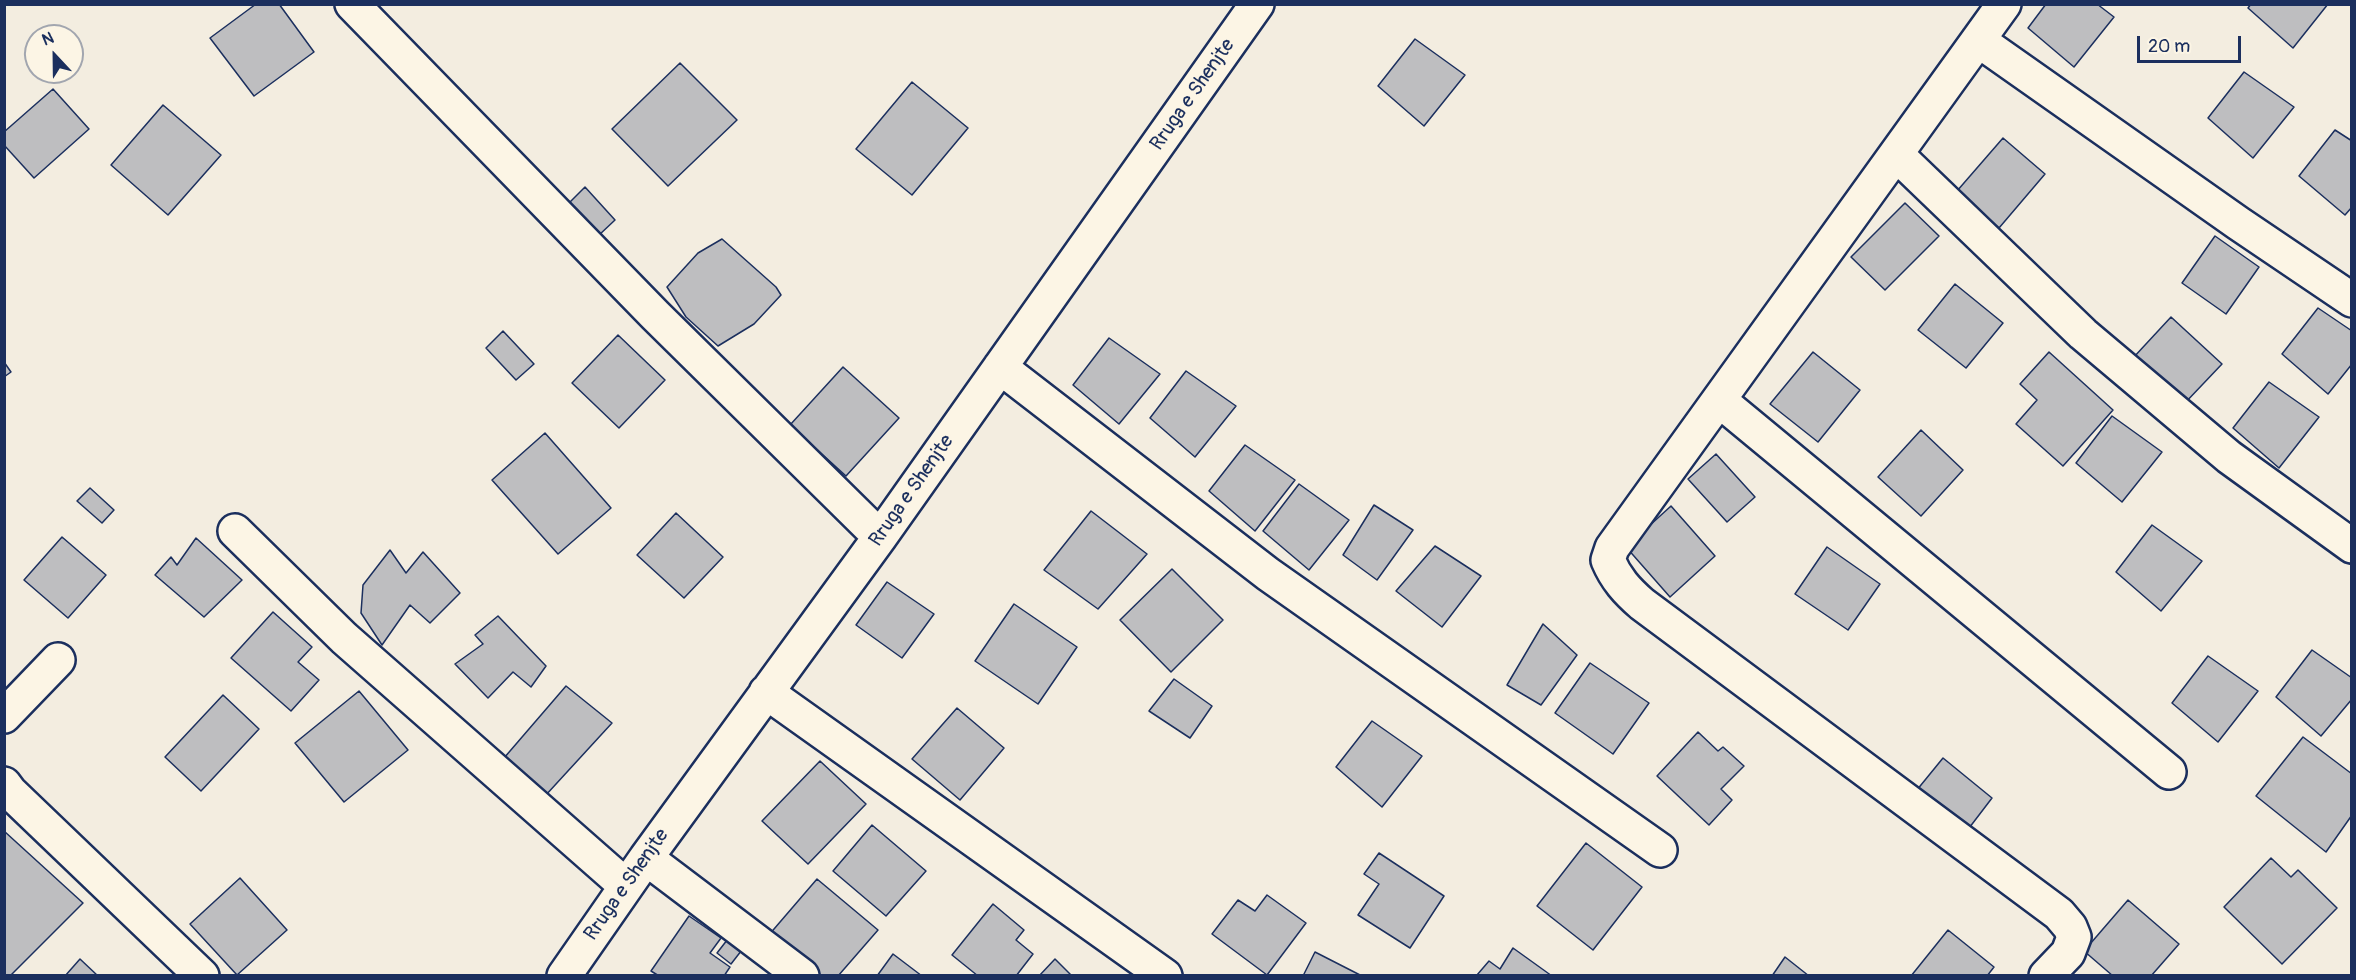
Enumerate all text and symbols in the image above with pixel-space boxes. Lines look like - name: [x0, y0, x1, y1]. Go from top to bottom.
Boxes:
- north arrow: [24, 24, 84, 84]
- scale bar: [2140, 24, 2244, 62]
- text: N: [39, 28, 57, 50]
- street label: Rruga e Shenjte: [1146, 34, 1240, 156]
- text: 20 m: [2148, 35, 2190, 58]
- street label: Rruga e Shenjte: [865, 430, 959, 552]
- street label: Rruga e Shenjte: [580, 824, 674, 946]

